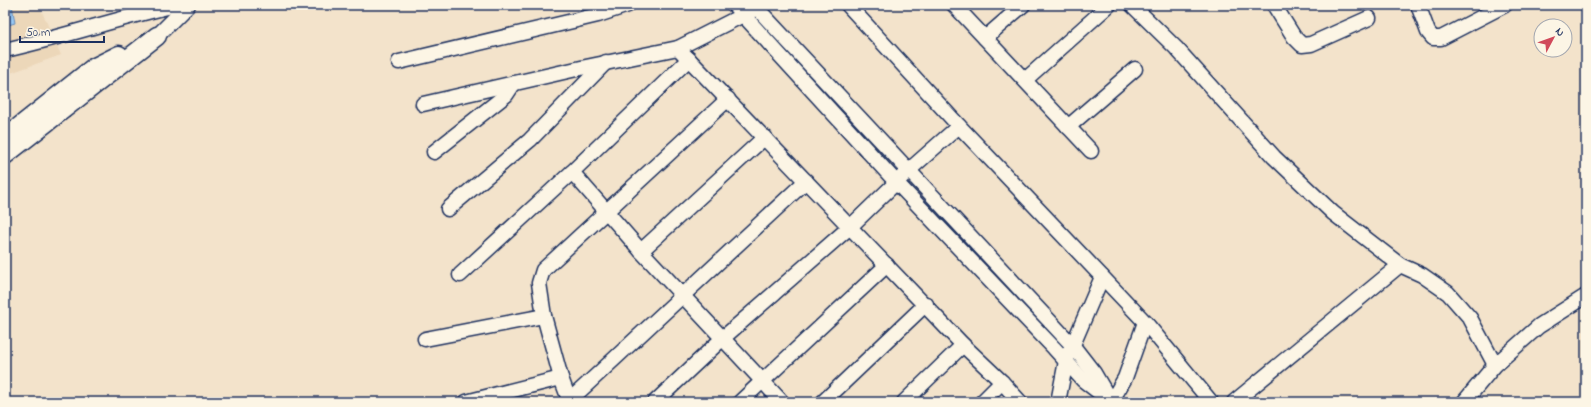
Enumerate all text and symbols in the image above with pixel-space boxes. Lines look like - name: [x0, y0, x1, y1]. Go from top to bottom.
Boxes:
- scale bar: [20, 18, 104, 44]
- north arrow: [1533, 18, 1573, 58]
- text: 50 m: [26, 24, 50, 42]
- text: N: [1551, 24, 1568, 40]

